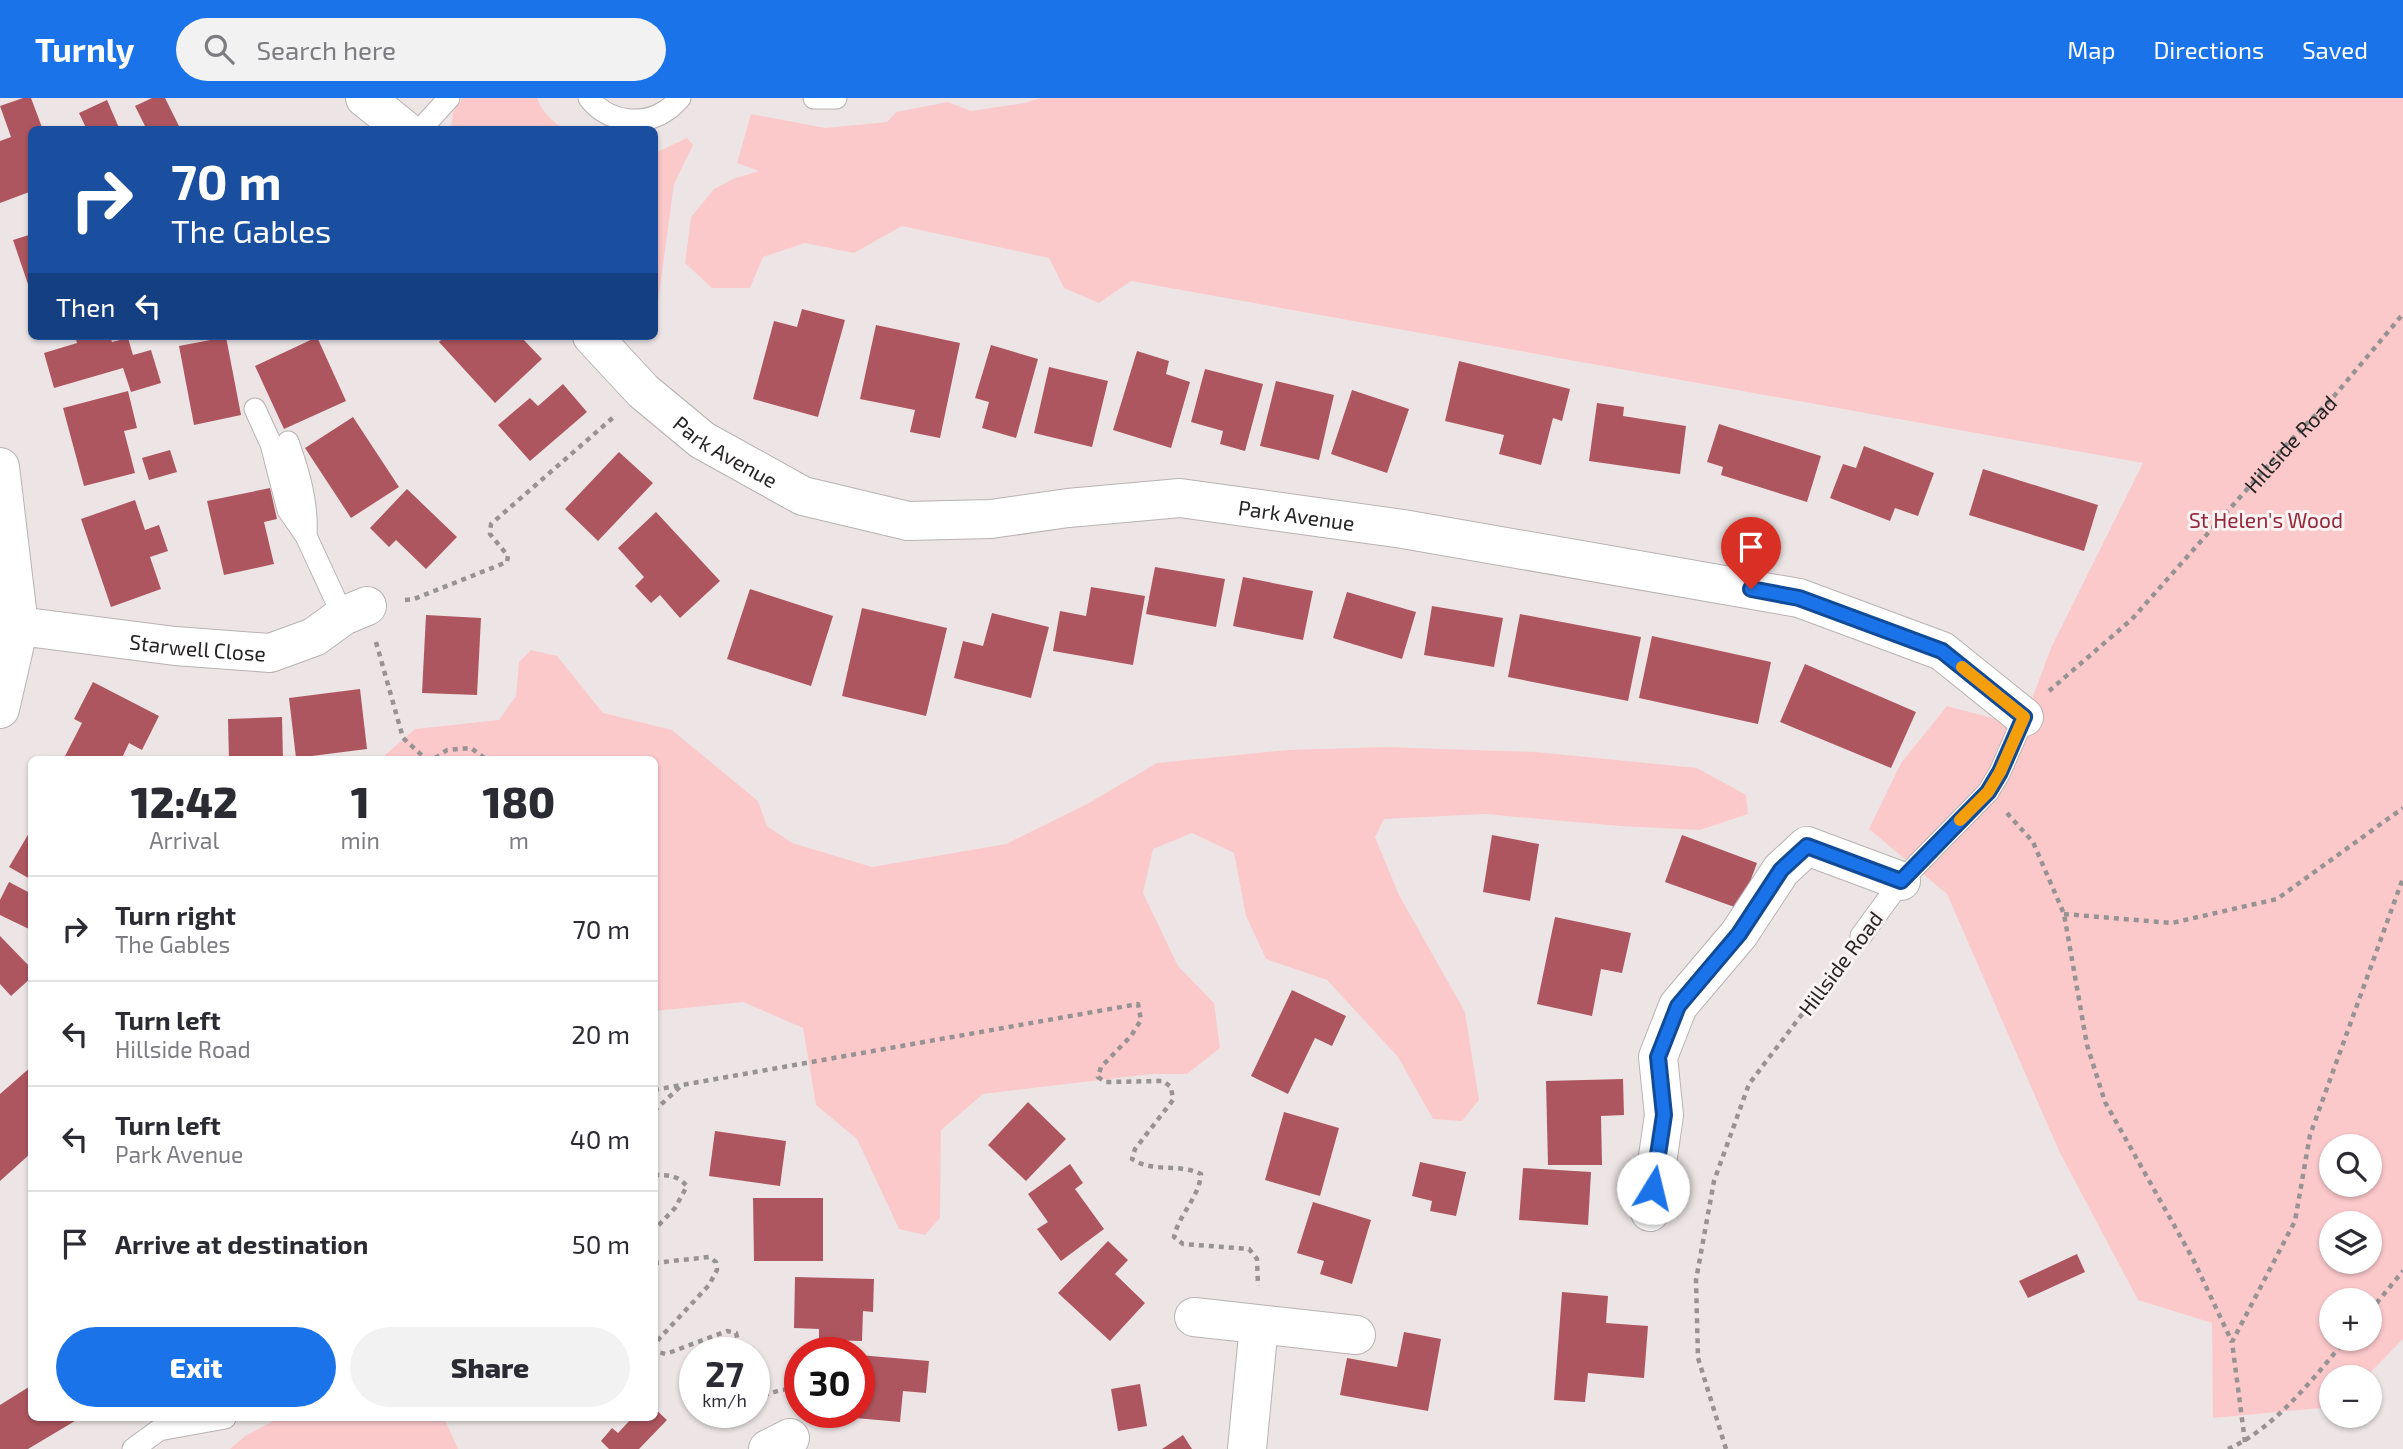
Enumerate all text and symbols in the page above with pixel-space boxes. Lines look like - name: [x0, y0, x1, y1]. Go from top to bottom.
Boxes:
- search box: [176, 18, 666, 81]
- text: Turnly: [35, 29, 134, 69]
- icon: search: [200, 30, 238, 68]
- text: Search here: [256, 34, 396, 65]
- text: Map: [2067, 35, 2115, 64]
- text: Directions: [2153, 35, 2264, 64]
- text: Saved: [2302, 35, 2368, 64]
- text: 70 m: [171, 151, 282, 210]
- icon: right: [56, 154, 147, 245]
- text: The Gables: [171, 211, 331, 249]
- icon: left: [129, 287, 167, 325]
- text: Then: [56, 291, 115, 322]
- street label: Hillside Road: [2238, 389, 2341, 497]
- street label: Park Avenue: [669, 410, 782, 492]
- street label: Park Avenue: [1237, 494, 1356, 535]
- park label: St Helen's Wood: [2189, 507, 2343, 532]
- pin: [1721, 517, 1781, 589]
- icon: arrive: [1732, 528, 1770, 566]
- street label: Starwell Close: [128, 628, 267, 665]
- text: 12:42: [131, 776, 238, 826]
- text: 1: [351, 776, 370, 826]
- text: 180: [483, 776, 555, 826]
- text: Arrival: [149, 826, 219, 854]
- text: min: [341, 826, 380, 854]
- text: m: [509, 826, 529, 854]
- text: Turn right: [115, 899, 236, 930]
- street label: Hillside Road: [1793, 906, 1887, 1020]
- icon: right: [56, 910, 94, 948]
- text: 70 m: [572, 913, 630, 944]
- text: The Gables: [115, 930, 230, 958]
- text: Turn left: [115, 1004, 221, 1035]
- icon: left: [56, 1015, 94, 1053]
- text: 20 m: [571, 1018, 630, 1049]
- text: Hillside Road: [115, 1035, 251, 1063]
- text: Turn left: [115, 1109, 221, 1140]
- icon: left: [56, 1120, 94, 1158]
- text: 40 m: [570, 1123, 630, 1154]
- map controls: [2319, 1134, 2382, 1428]
- button: search: [2319, 1134, 2382, 1197]
- text: Park Avenue: [115, 1140, 243, 1168]
- position arrow: [1616, 1151, 1690, 1225]
- button: layers: [2319, 1211, 2382, 1274]
- icon: arrive: [56, 1225, 94, 1263]
- text: Arrive at destination: [115, 1228, 368, 1259]
- text: 50 m: [572, 1228, 630, 1259]
- button: +: [2319, 1288, 2382, 1351]
- button: Exit: [56, 1327, 336, 1407]
- button: Share: [350, 1327, 630, 1407]
- speed limit sign: 30: [784, 1337, 875, 1428]
- text: 27: [705, 1352, 744, 1394]
- button: −: [2319, 1365, 2382, 1428]
- text: km/h: [702, 1389, 747, 1411]

